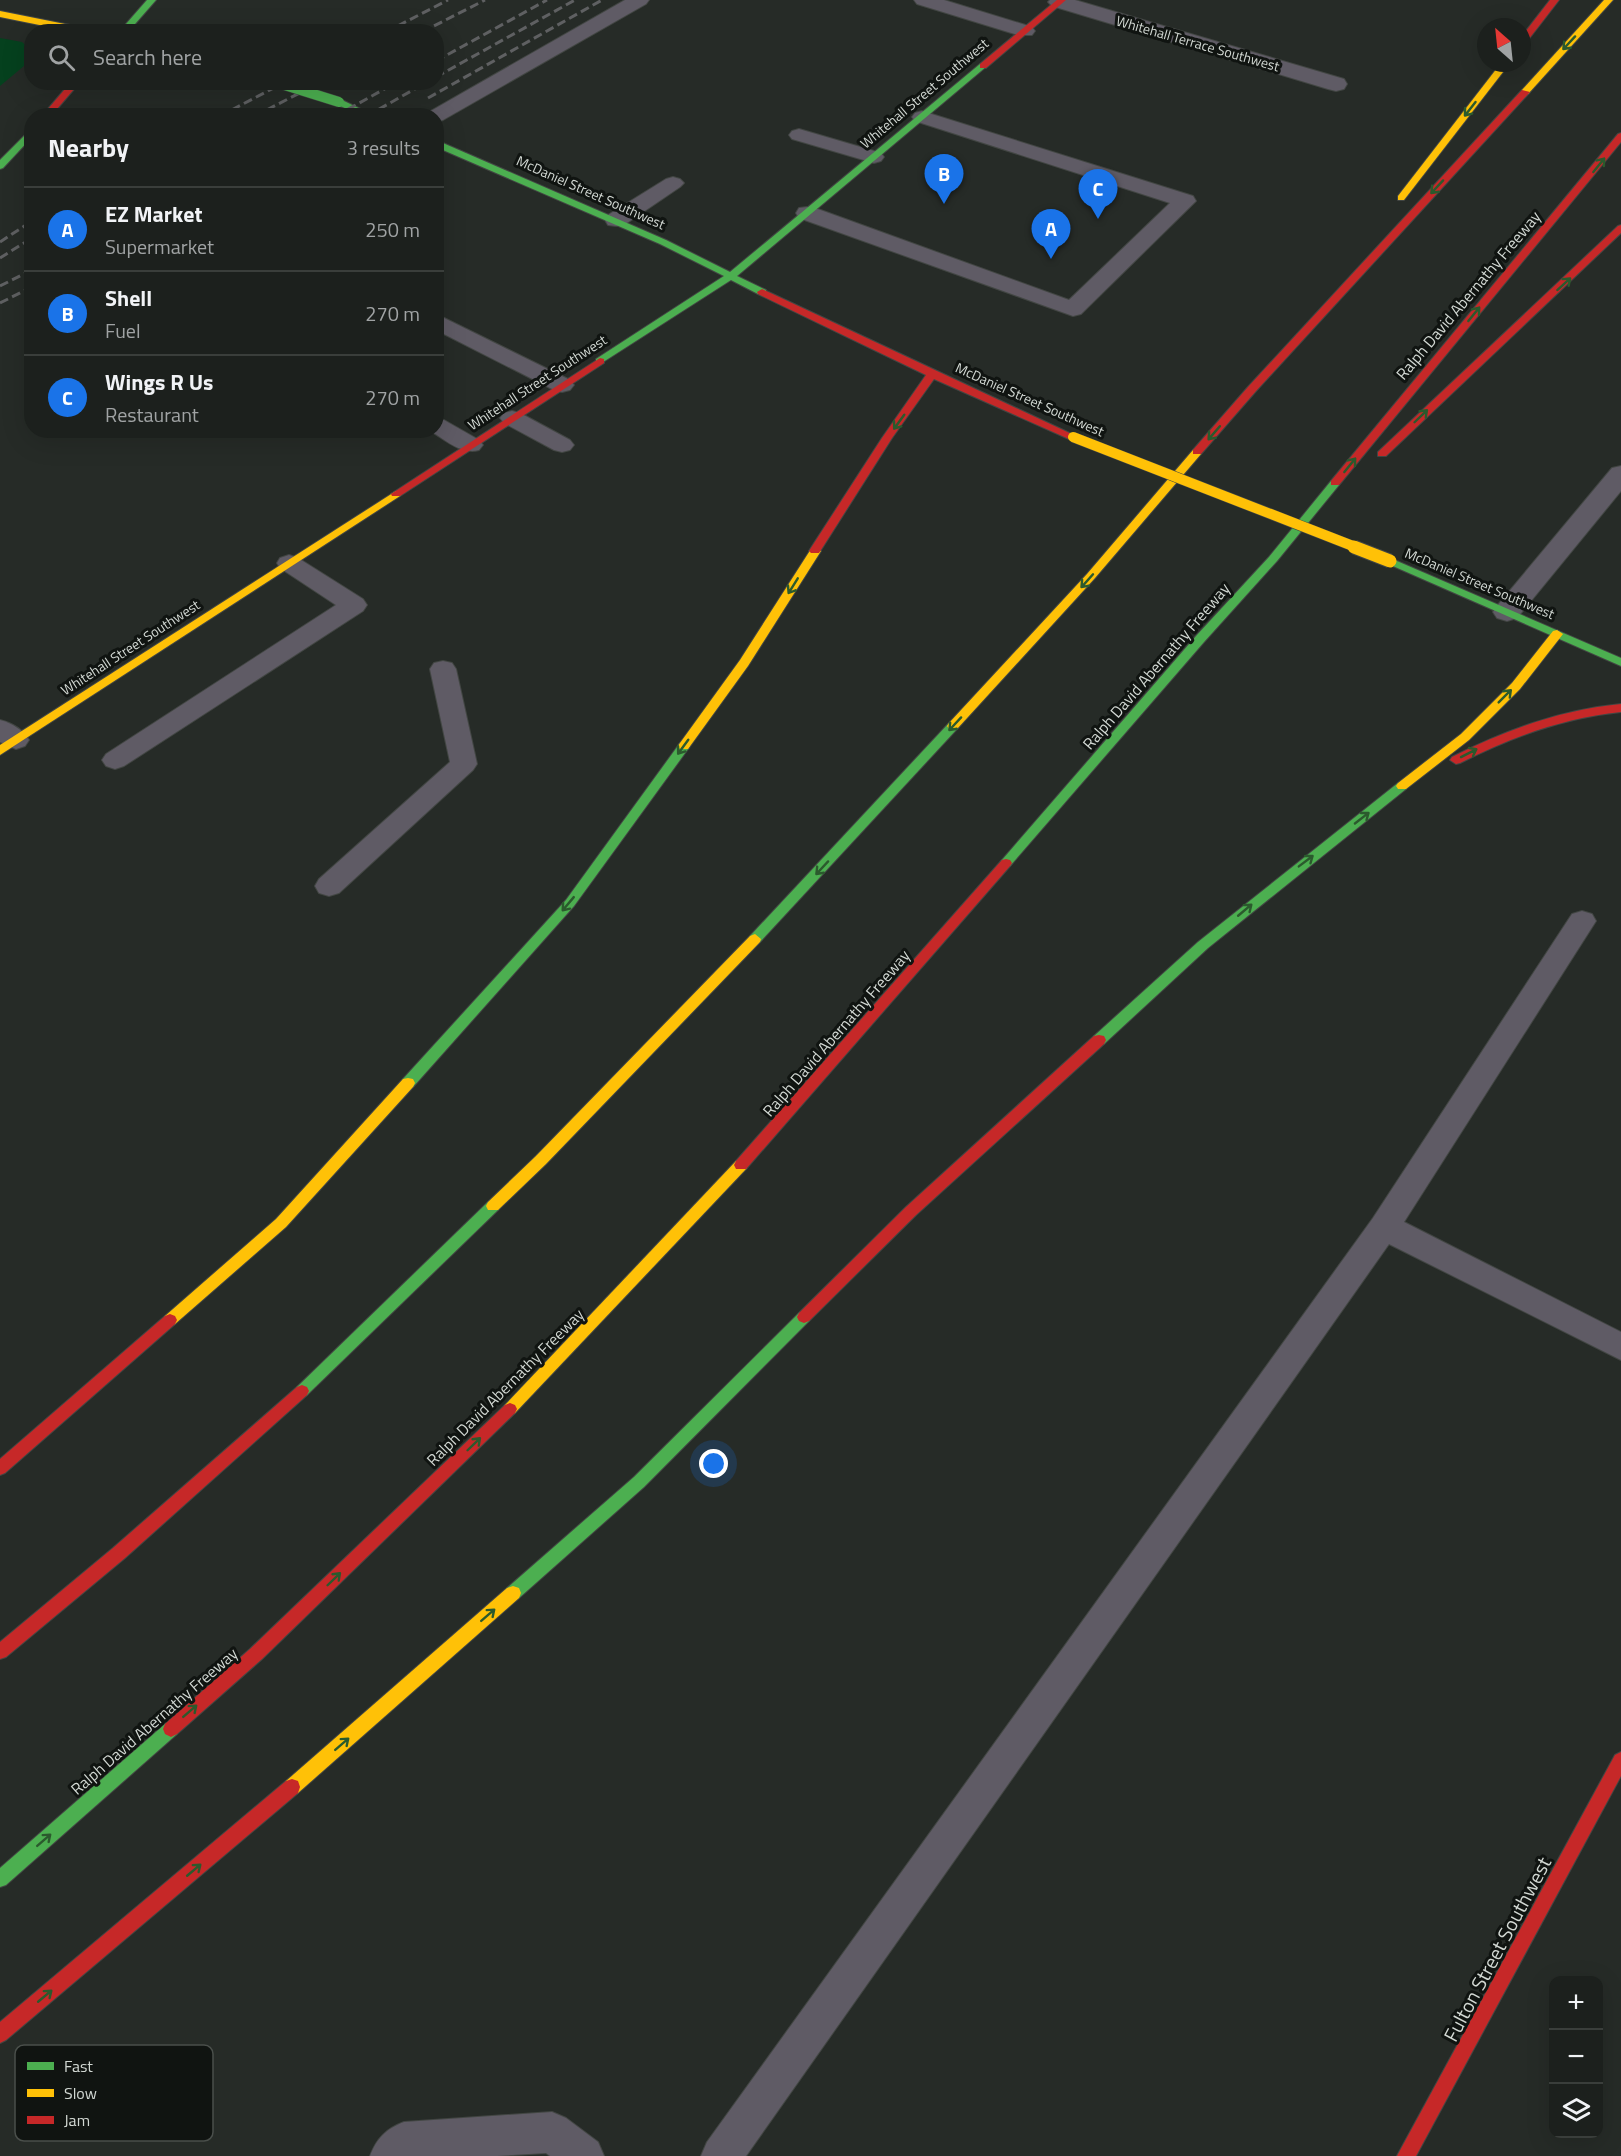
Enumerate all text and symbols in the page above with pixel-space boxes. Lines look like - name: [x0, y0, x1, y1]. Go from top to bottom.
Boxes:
- street label: Whitehall Terrace Southwest: [1114, 10, 1282, 76]
- north arrow: [1477, 18, 1531, 72]
- search box: [24, 24, 444, 90]
- street label: Whitehall Street Southwest: [855, 33, 993, 153]
- one-way arrow: [1562, 35, 1576, 50]
- text: Search here: [93, 40, 202, 74]
- icon: search: [45, 41, 78, 74]
- one-way arrow: [1463, 101, 1476, 117]
- text: Nearby: [48, 128, 129, 167]
- text: 3 results: [347, 132, 420, 163]
- street label: McDaniel Street Southwest: [513, 150, 669, 234]
- pin: B: [924, 154, 964, 204]
- one-way arrow: [1592, 157, 1605, 173]
- pin: C: [1078, 170, 1118, 219]
- one-way arrow: [1430, 179, 1444, 194]
- text: EZ Market: [105, 197, 202, 231]
- street label: Ralph David Abernathy Freeway: [1390, 205, 1546, 385]
- pin: A: [1032, 210, 1070, 259]
- text: A: [61, 214, 74, 245]
- text: 250 m: [365, 214, 420, 245]
- text: Supermarket: [105, 231, 214, 262]
- one-way arrow: [1556, 277, 1571, 291]
- text: Shell: [105, 281, 152, 315]
- text: B: [61, 298, 74, 329]
- text: 270 m: [365, 298, 420, 329]
- one-way arrow: [1467, 306, 1480, 322]
- text: Fuel: [105, 315, 141, 346]
- street label: Whitehall Street Southwest: [463, 329, 611, 435]
- street label: McDaniel Street Southwest: [952, 357, 1108, 441]
- text: Wings R Us: [105, 365, 213, 399]
- text: C: [62, 382, 73, 413]
- text: 270 m: [365, 382, 420, 413]
- text: Restaurant: [105, 399, 199, 430]
- one-way arrow: [1413, 410, 1428, 424]
- one-way arrow: [893, 413, 905, 429]
- one-way arrow: [1207, 425, 1221, 440]
- one-way arrow: [1343, 458, 1357, 473]
- street label: McDaniel Street Southwest: [1402, 542, 1558, 624]
- one-way arrow: [1080, 573, 1094, 588]
- one-way arrow: [787, 577, 799, 594]
- street label: Ralph David Abernathy Freeway: [1077, 577, 1236, 755]
- street label: Whitehall Street Southwest: [56, 594, 204, 700]
- one-way arrow: [1498, 689, 1513, 704]
- one-way arrow: [948, 716, 962, 731]
- one-way arrow: [677, 738, 689, 754]
- one-way arrow: [1459, 747, 1477, 758]
- one-way arrow: [1354, 811, 1370, 824]
- one-way arrow: [1298, 854, 1314, 867]
- one-way arrow: [815, 860, 829, 875]
- one-way arrow: [561, 896, 575, 911]
- one-way arrow: [1237, 903, 1252, 917]
- street label: Ralph David Abernathy Freeway: [757, 944, 916, 1122]
- street label: Ralph David Abernathy Freeway: [421, 1303, 589, 1471]
- one-way arrow: [467, 1437, 482, 1452]
- your location: [699, 1449, 728, 1478]
- one-way arrow: [326, 1572, 341, 1586]
- one-way arrow: [480, 1608, 495, 1622]
- street label: Ralph David Abernathy Freeway: [65, 1641, 243, 1800]
- one-way arrow: [182, 1704, 197, 1718]
- one-way arrow: [334, 1737, 349, 1751]
- one-way arrow: [36, 1833, 51, 1847]
- street label: Fulton Street Southwest: [1435, 1851, 1559, 2047]
- one-way arrow: [186, 1863, 201, 1877]
- map controls: [1549, 1976, 1603, 2138]
- button: +: [1549, 1976, 1603, 2030]
- one-way arrow: [37, 1989, 52, 2003]
- button: −: [1549, 2030, 1603, 2084]
- legend: [15, 2045, 213, 2141]
- text: Fast: [64, 2054, 93, 2078]
- text: Slow: [64, 2081, 97, 2105]
- button: layers: [1549, 2084, 1603, 2138]
- text: Jam: [64, 2108, 90, 2132]

